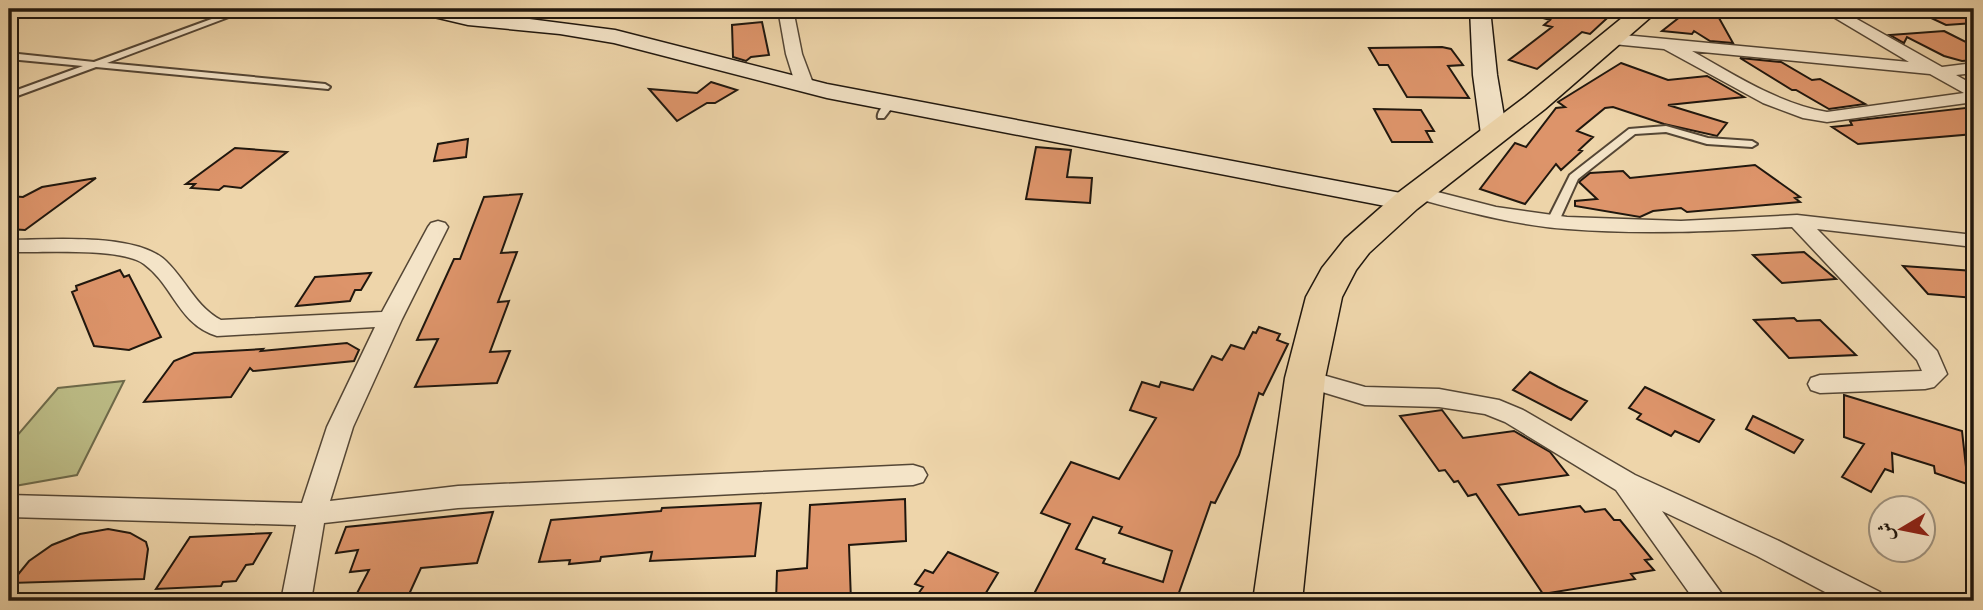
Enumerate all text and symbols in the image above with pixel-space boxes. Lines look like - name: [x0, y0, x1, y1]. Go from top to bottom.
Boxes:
- north arrow: [1868, 494, 1938, 564]
- text: ش: [1873, 520, 1902, 543]

